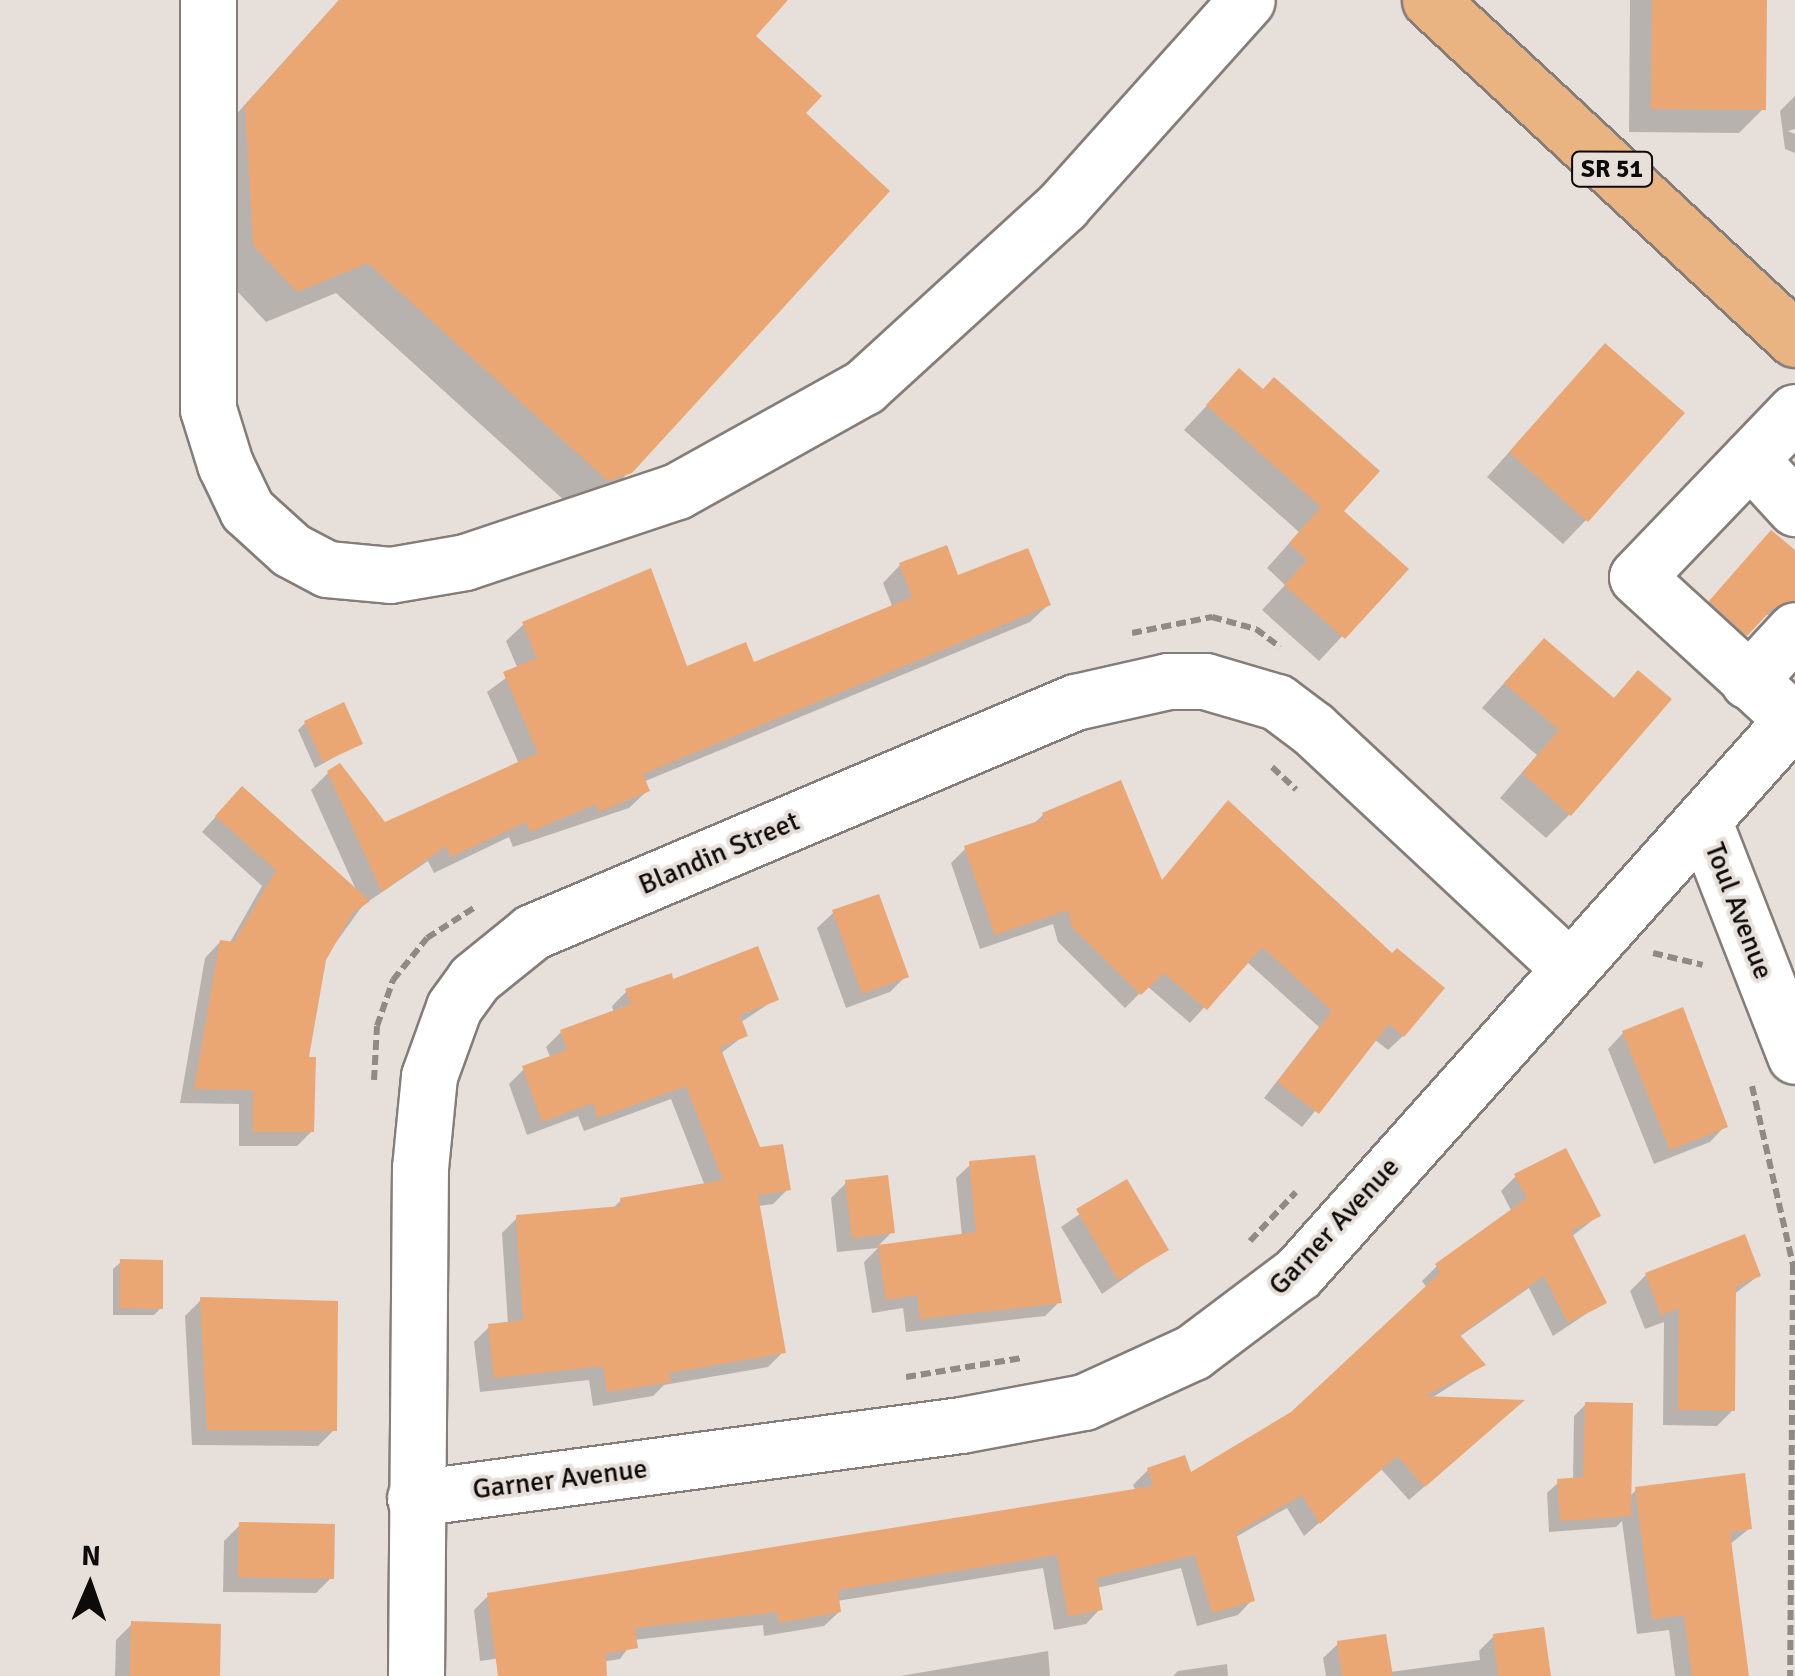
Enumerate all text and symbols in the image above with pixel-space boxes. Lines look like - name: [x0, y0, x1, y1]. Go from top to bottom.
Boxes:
- road number: SR 51: [1570, 149, 1654, 189]
- street label: Blandin Street: [634, 804, 804, 902]
- street label: Toul Avenue: [1698, 838, 1780, 984]
- street label: Garner Avenue: [1262, 1150, 1406, 1302]
- street label: Garner Avenue: [471, 1452, 649, 1506]
- north arrow: [40, 1536, 140, 1636]
- text: N: [81, 1539, 101, 1573]

